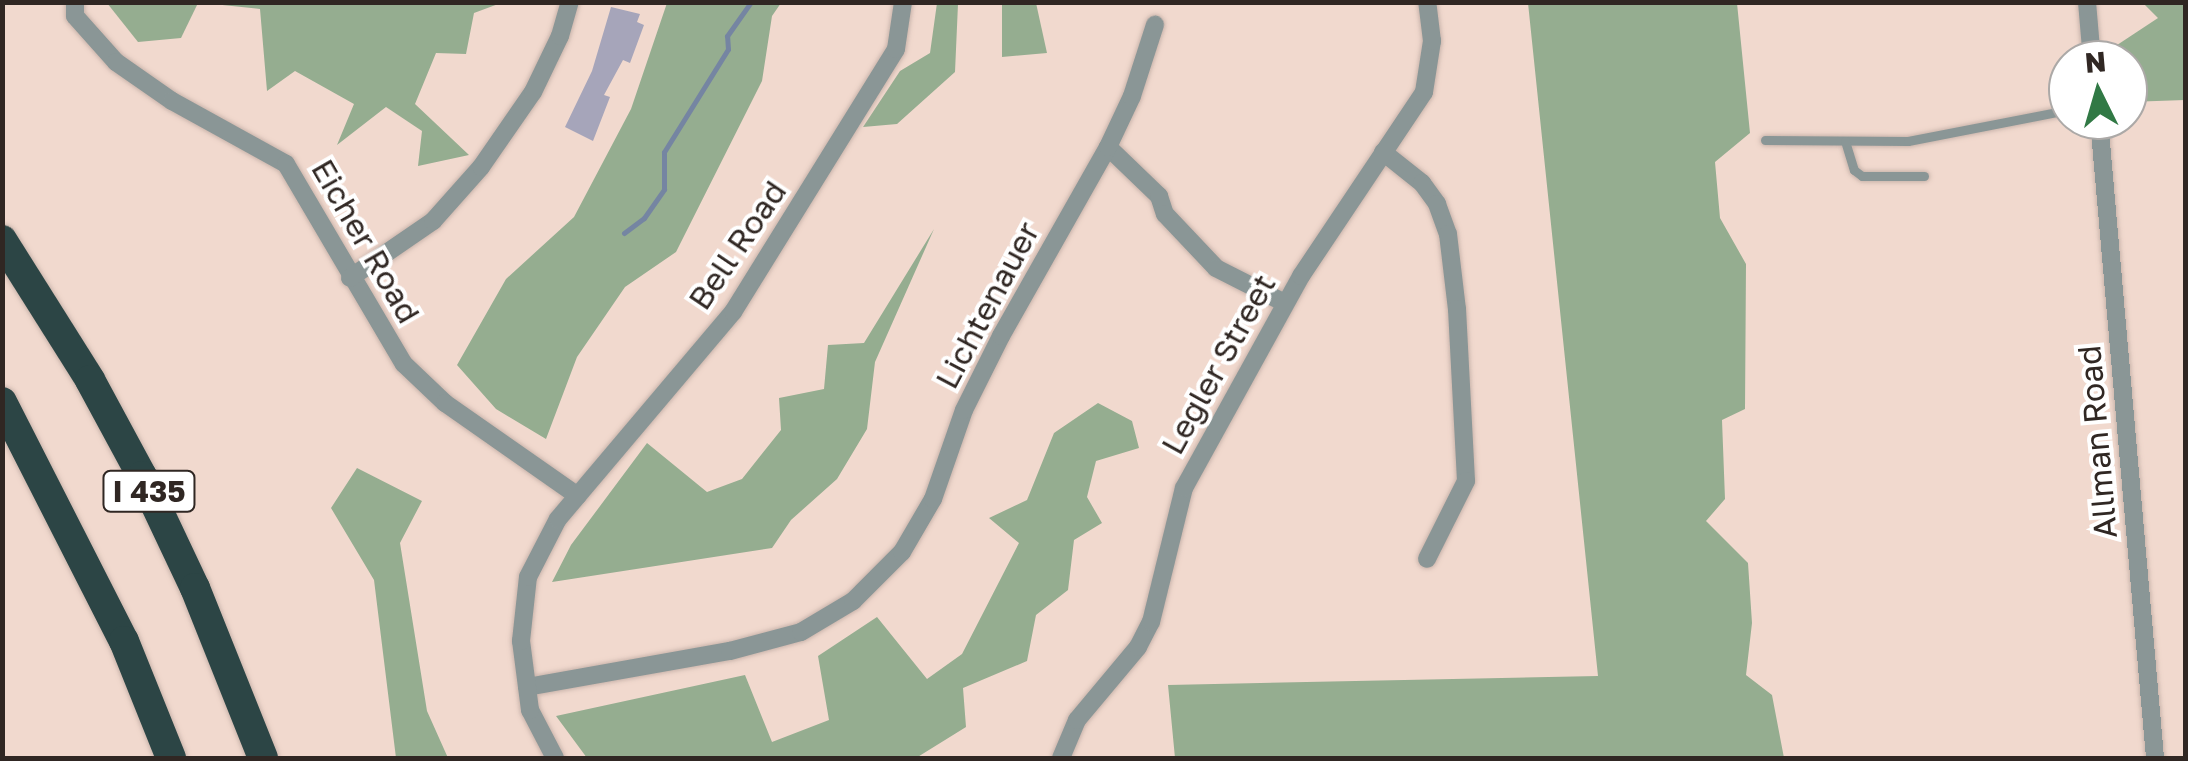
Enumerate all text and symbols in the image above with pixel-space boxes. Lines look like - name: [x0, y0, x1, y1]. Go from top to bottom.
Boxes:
- north arrow: [2048, 40, 2148, 140]
- text: N: [2083, 44, 2108, 79]
- street label: Eicher Road: [304, 152, 428, 330]
- street label: Bell Road: [680, 173, 794, 317]
- street label: Lichtenauer: [927, 215, 1047, 395]
- street label: Legler Street: [1153, 267, 1283, 461]
- street label: Allman Road: [2069, 344, 2125, 540]
- road number: I 435: [102, 466, 196, 516]

